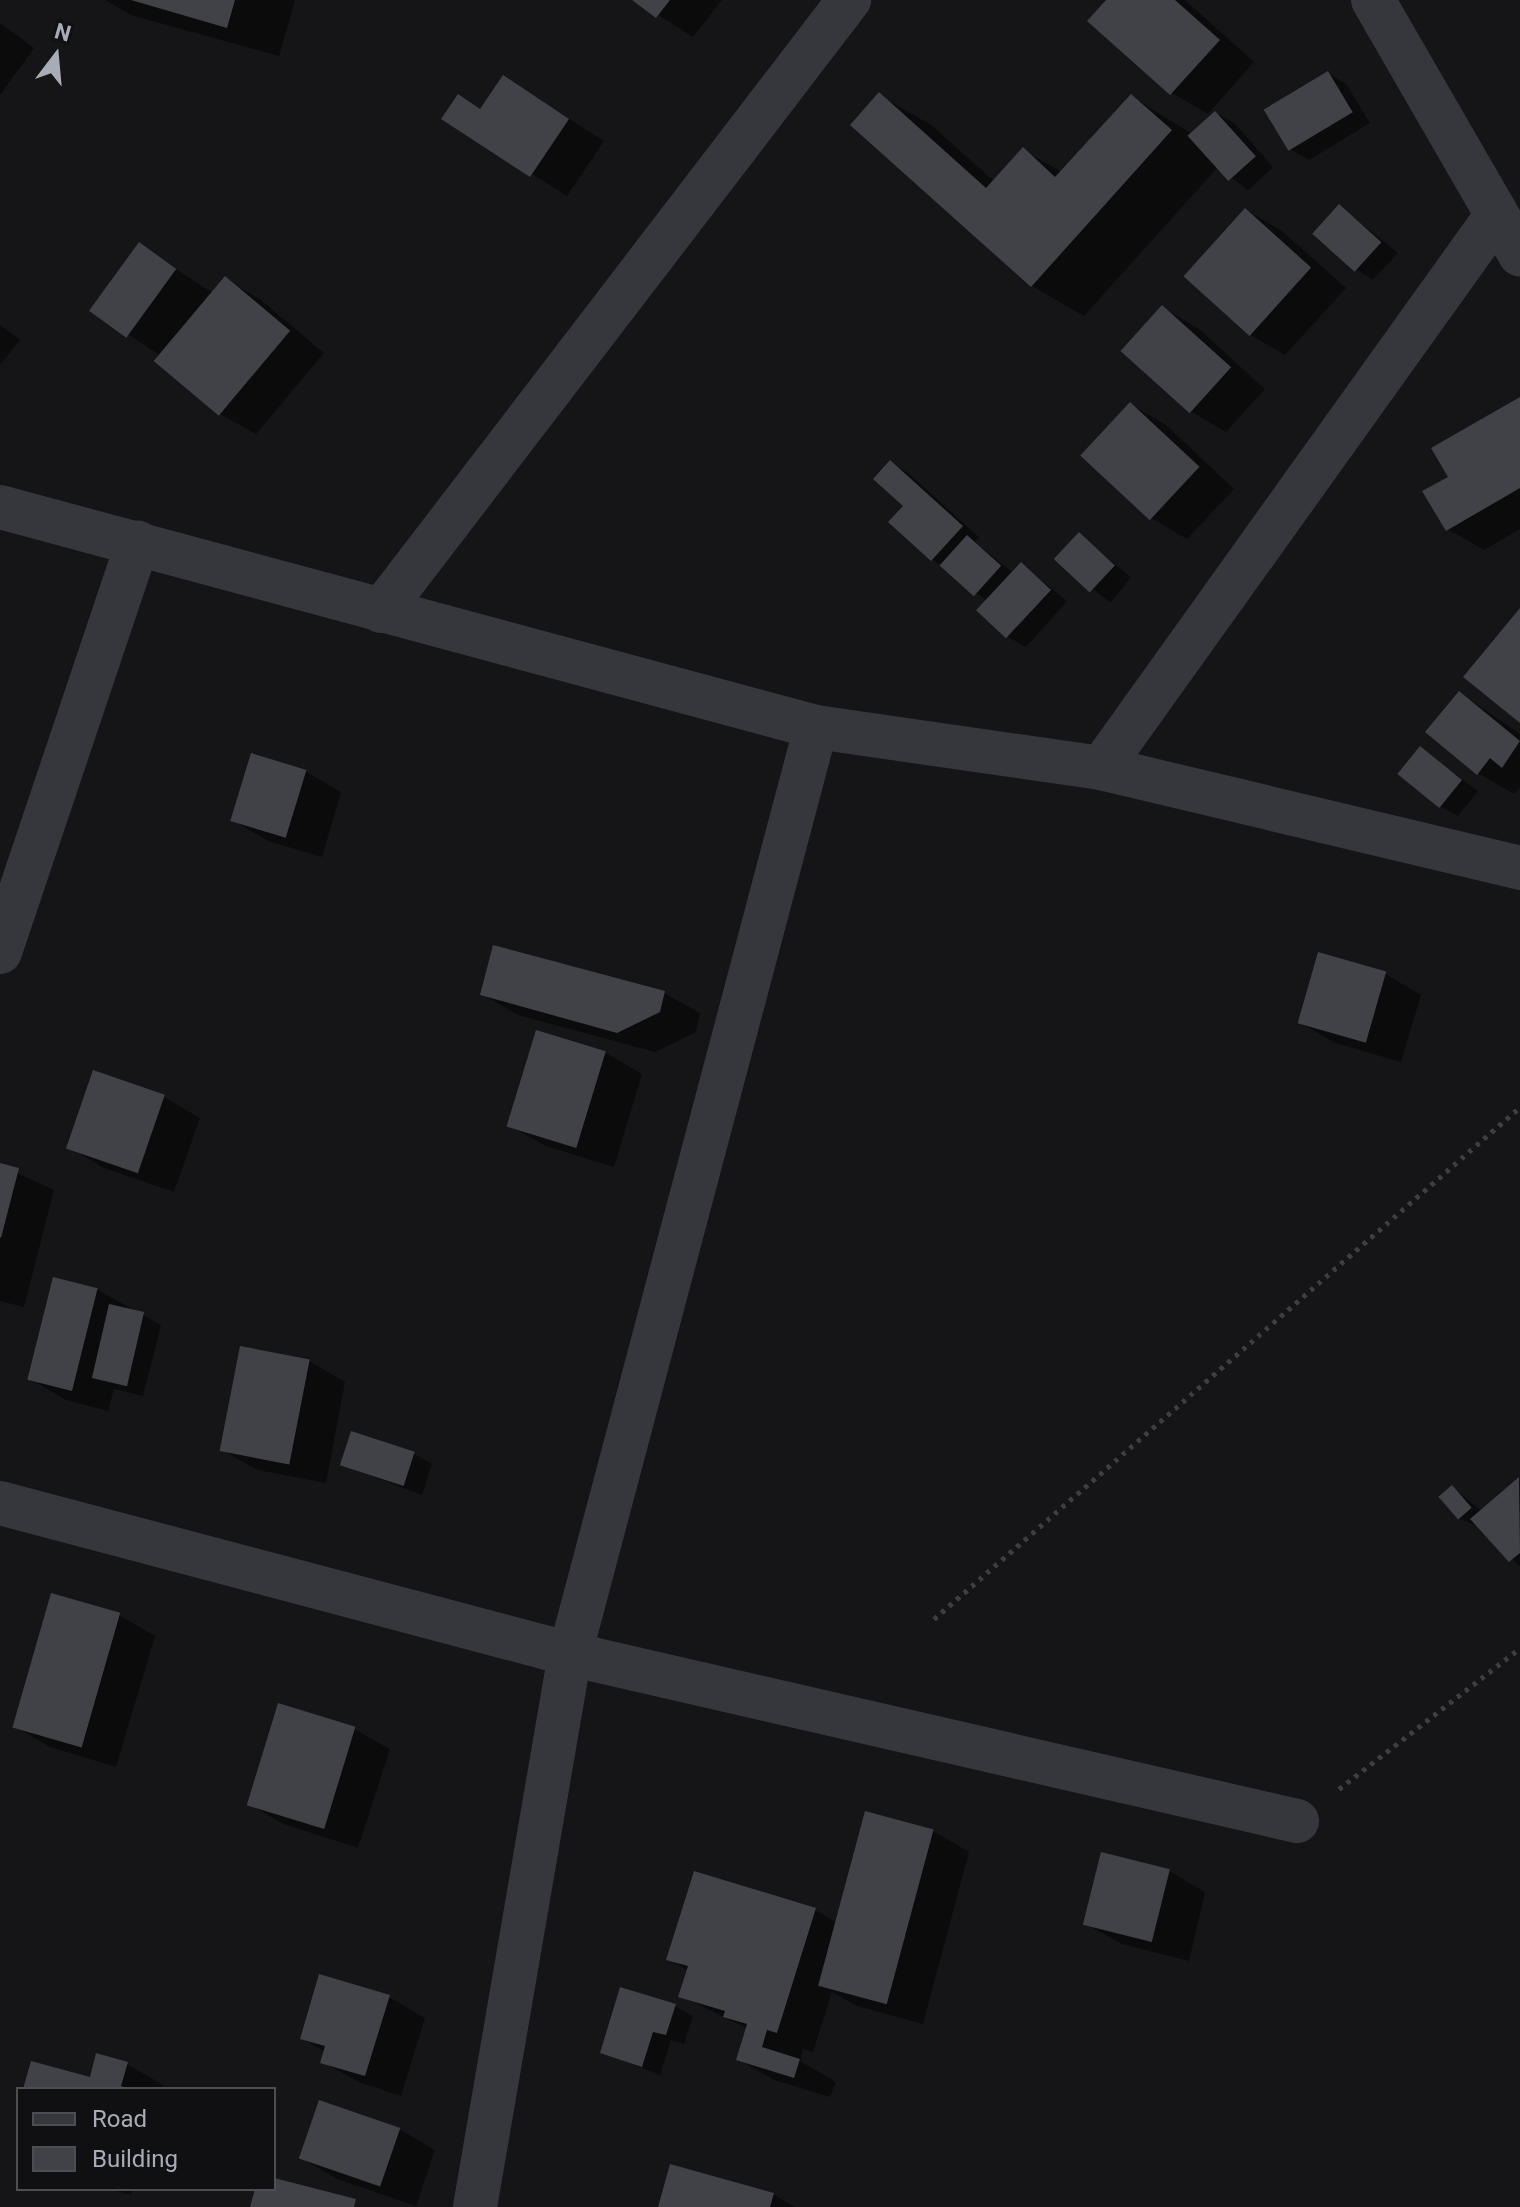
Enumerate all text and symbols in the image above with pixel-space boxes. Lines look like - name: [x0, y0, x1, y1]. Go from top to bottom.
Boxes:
- north arrow: [16, 16, 96, 96]
- text: N: [52, 18, 74, 47]
- legend: [16, 2087, 276, 2191]
- text: Road: [92, 2105, 147, 2133]
- text: Building: [92, 2145, 178, 2173]

